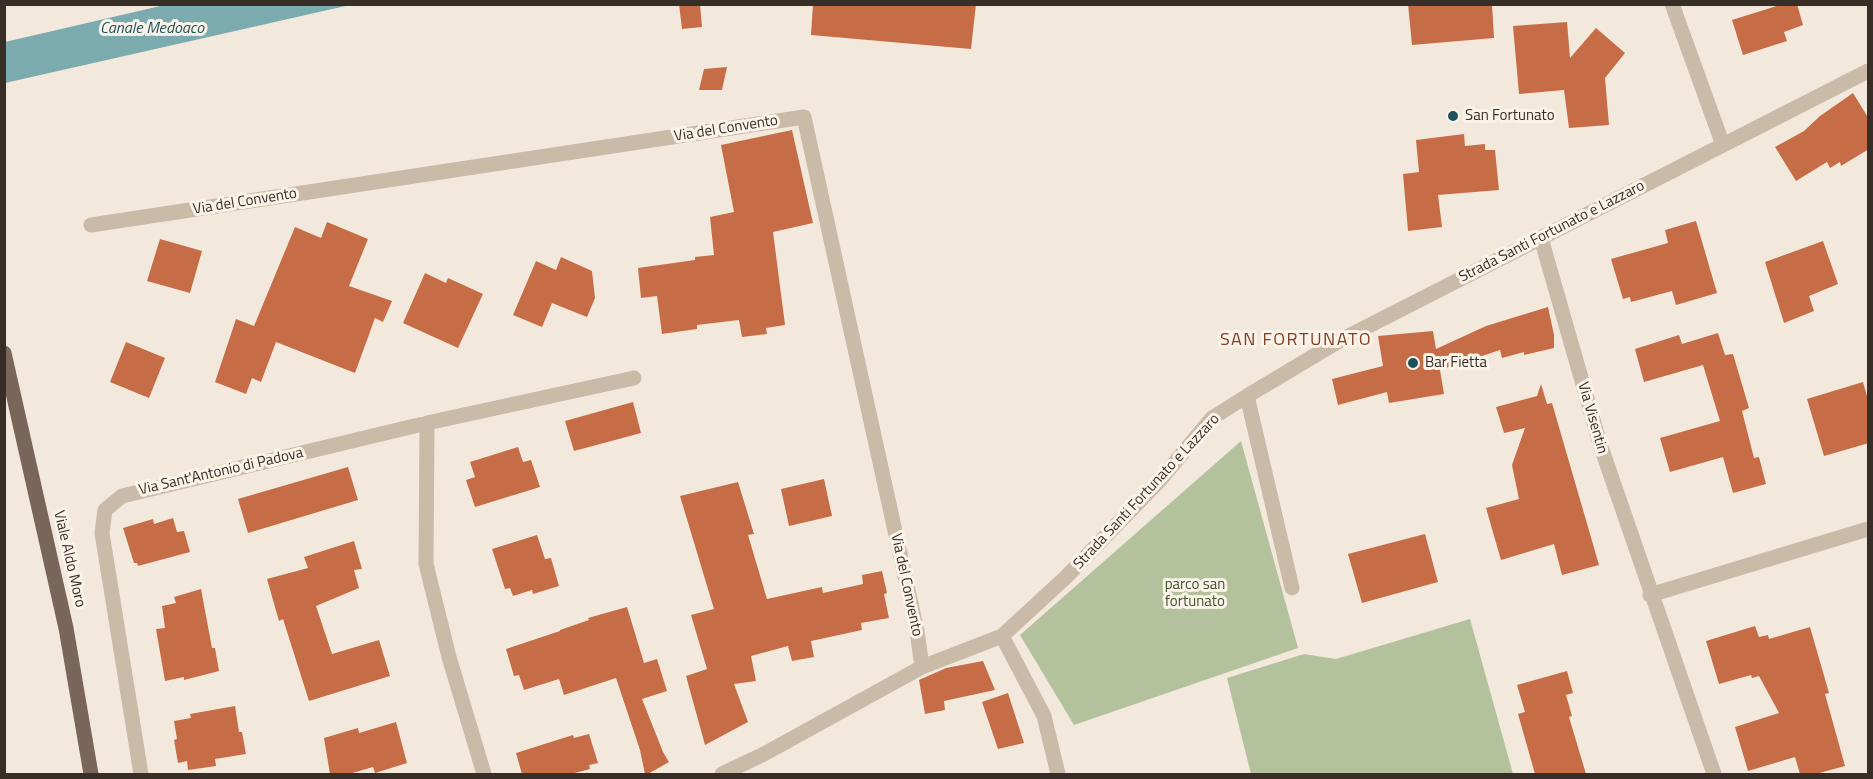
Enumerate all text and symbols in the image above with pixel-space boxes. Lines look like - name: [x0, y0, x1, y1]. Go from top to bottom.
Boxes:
- water label: Canale Medoaco: [100, 19, 204, 39]
- place label: San Fortunato: [1465, 107, 1555, 125]
- marker: San Fortunato: [1446, 109, 1460, 123]
- street label: Via del Convento: [673, 112, 779, 146]
- street label: Strada Santi Fortunato e Lazzaro: [1456, 177, 1648, 287]
- street label: Via del Convento: [192, 185, 298, 219]
- district label: SAN FORTUNATO: [1220, 330, 1372, 352]
- place label: Bar Fietta: [1425, 354, 1487, 372]
- marker: Bar Fietta: [1406, 356, 1420, 370]
- street label: Via Visentin: [1573, 380, 1611, 456]
- street label: Strada Santi Fortunato e Lazzaro: [1070, 411, 1224, 573]
- street label: Via Sant'Antonio di Padova: [137, 444, 305, 500]
- street label: Viale Aldo Moro: [49, 509, 89, 609]
- street label: Via del Convento: [886, 532, 926, 638]
- park label: parco san fortunato: [1165, 576, 1225, 611]

